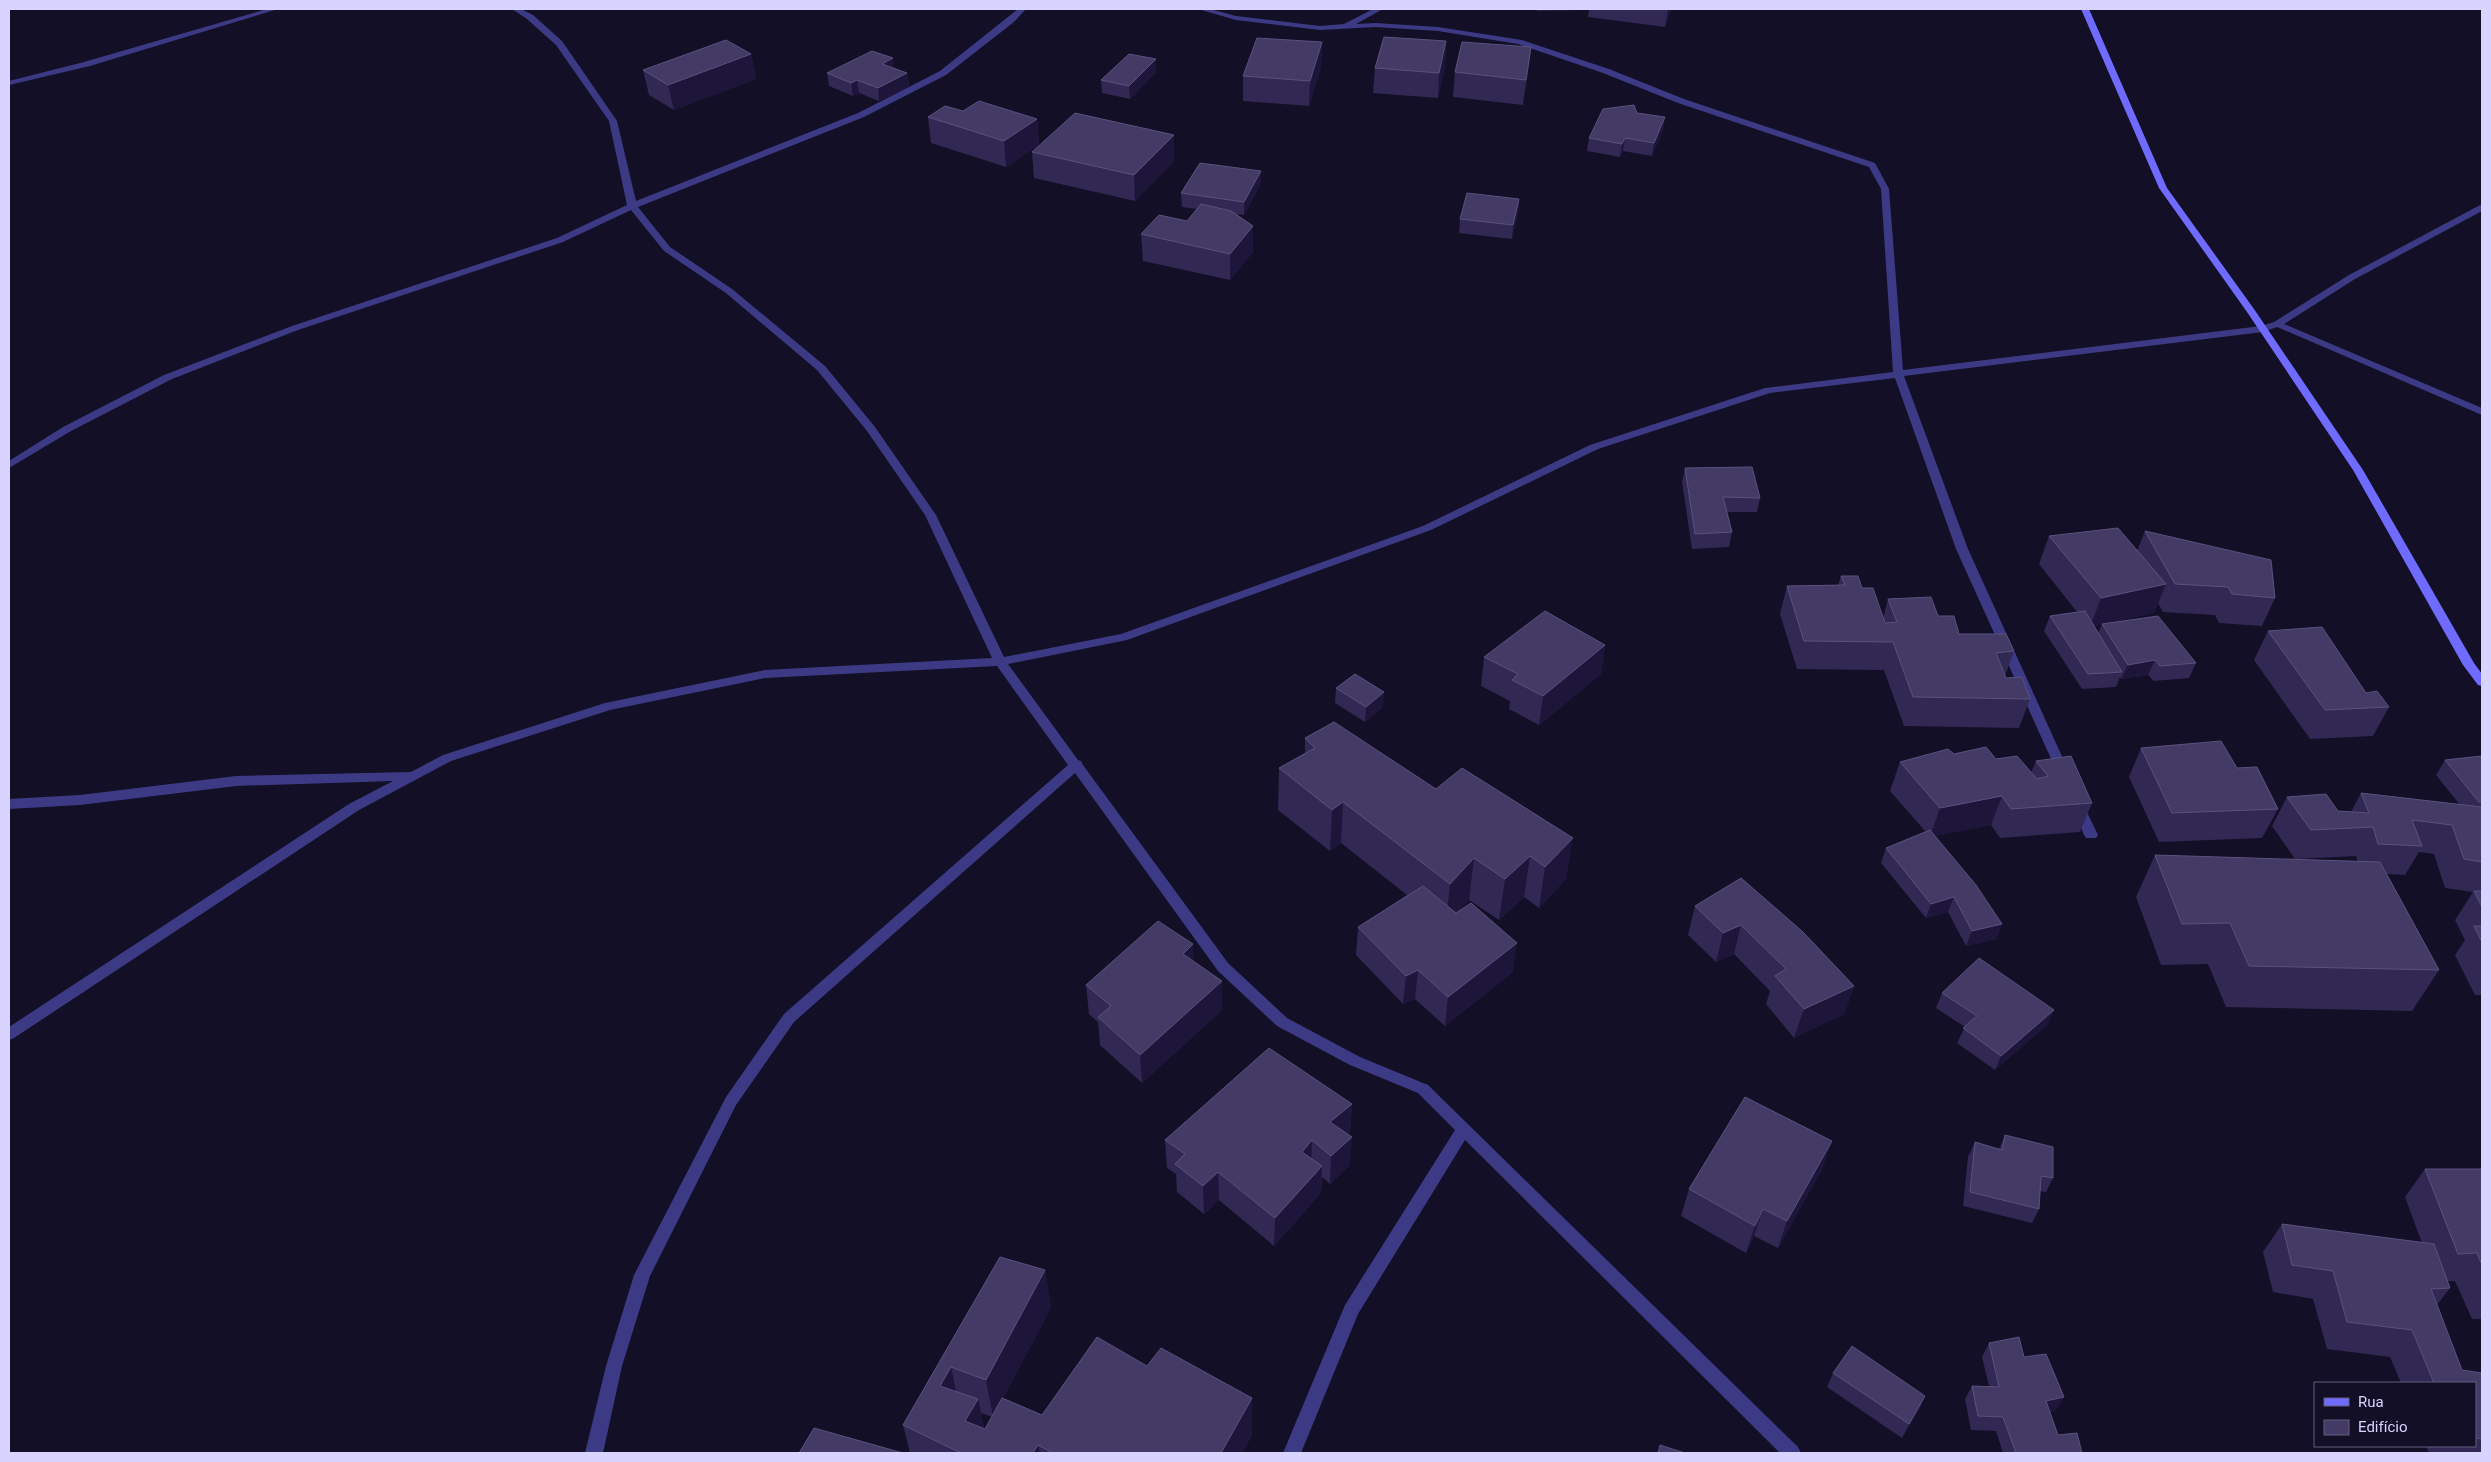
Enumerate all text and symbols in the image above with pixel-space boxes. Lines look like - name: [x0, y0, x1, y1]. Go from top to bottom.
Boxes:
- legend: [2314, 1382, 2476, 1447]
- text: Rua: [2358, 1393, 2384, 1411]
- text: Edifício: [2358, 1418, 2407, 1436]

